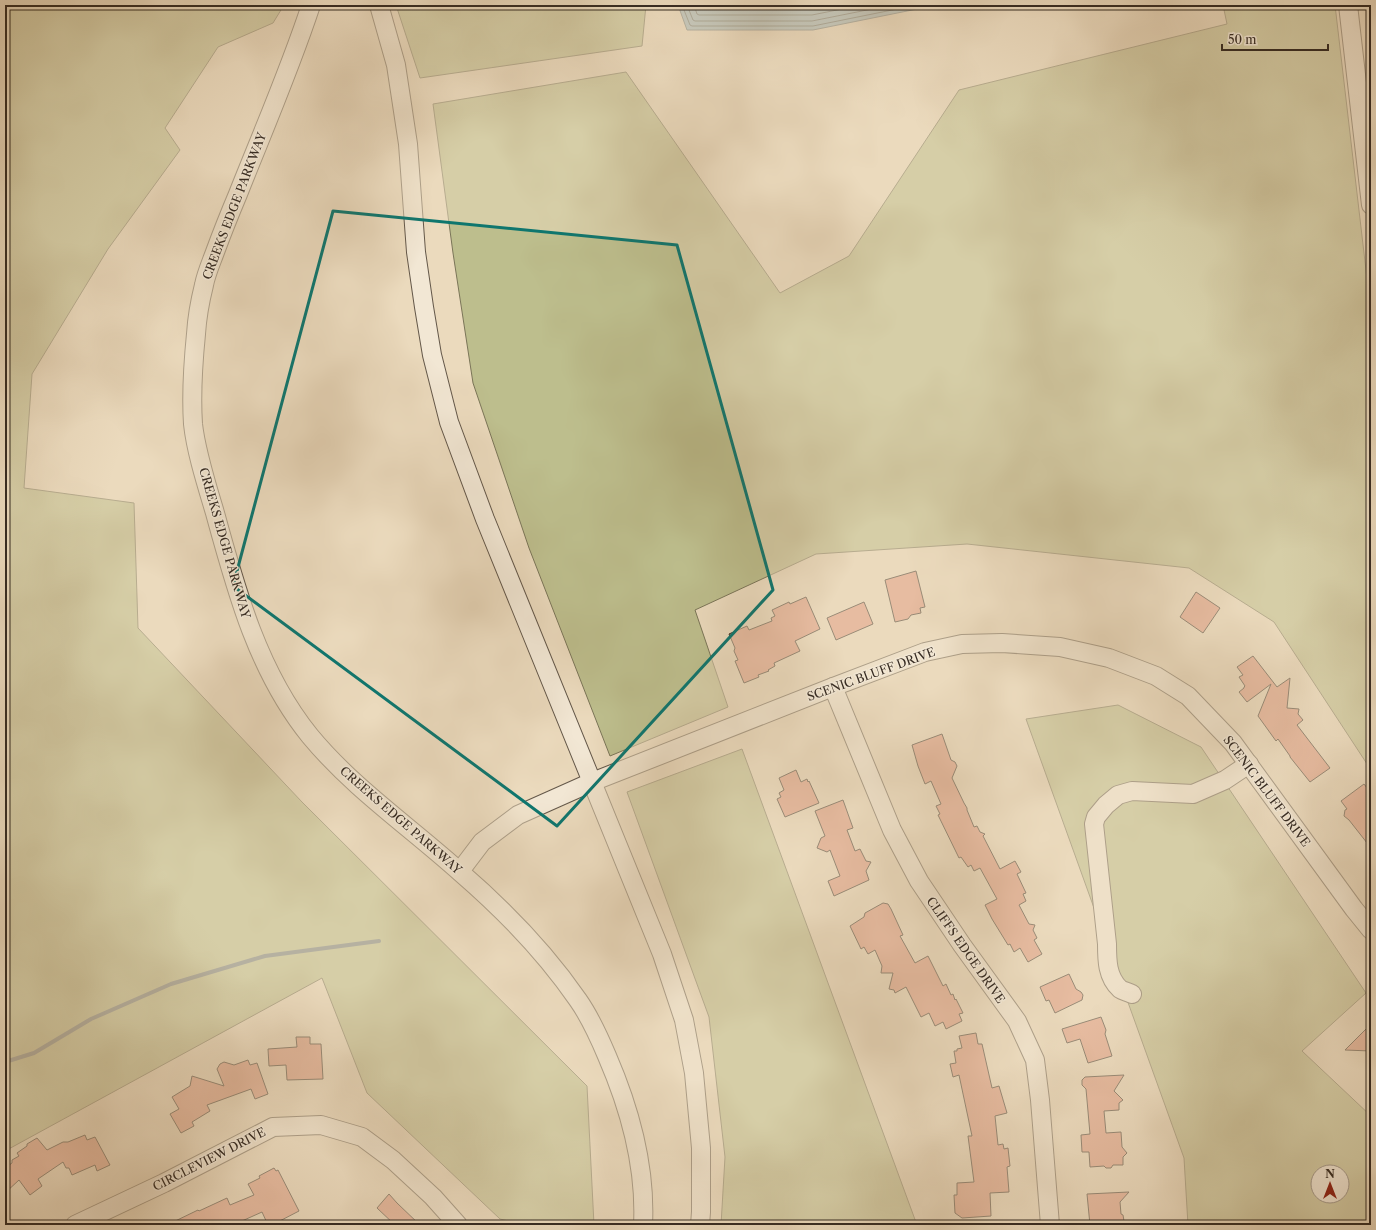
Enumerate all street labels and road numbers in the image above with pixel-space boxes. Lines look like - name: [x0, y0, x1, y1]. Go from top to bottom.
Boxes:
- street label: CREEKS EDGE PARKWAY: [199, 130, 269, 282]
- street label: CREEKS EDGE PARKWAY: [196, 466, 254, 621]
- street label: SCENIC BLUFF DRIVE: [805, 644, 937, 704]
- street label: SCENIC BLUFF DRIVE: [1220, 733, 1314, 849]
- street label: CREEKS EDGE PARKWAY: [337, 763, 465, 877]
- street label: CLIFFS EDGE DRIVE: [924, 894, 1008, 1006]
- street label: CIRCLEVIEW DRIVE: [150, 1124, 268, 1194]

